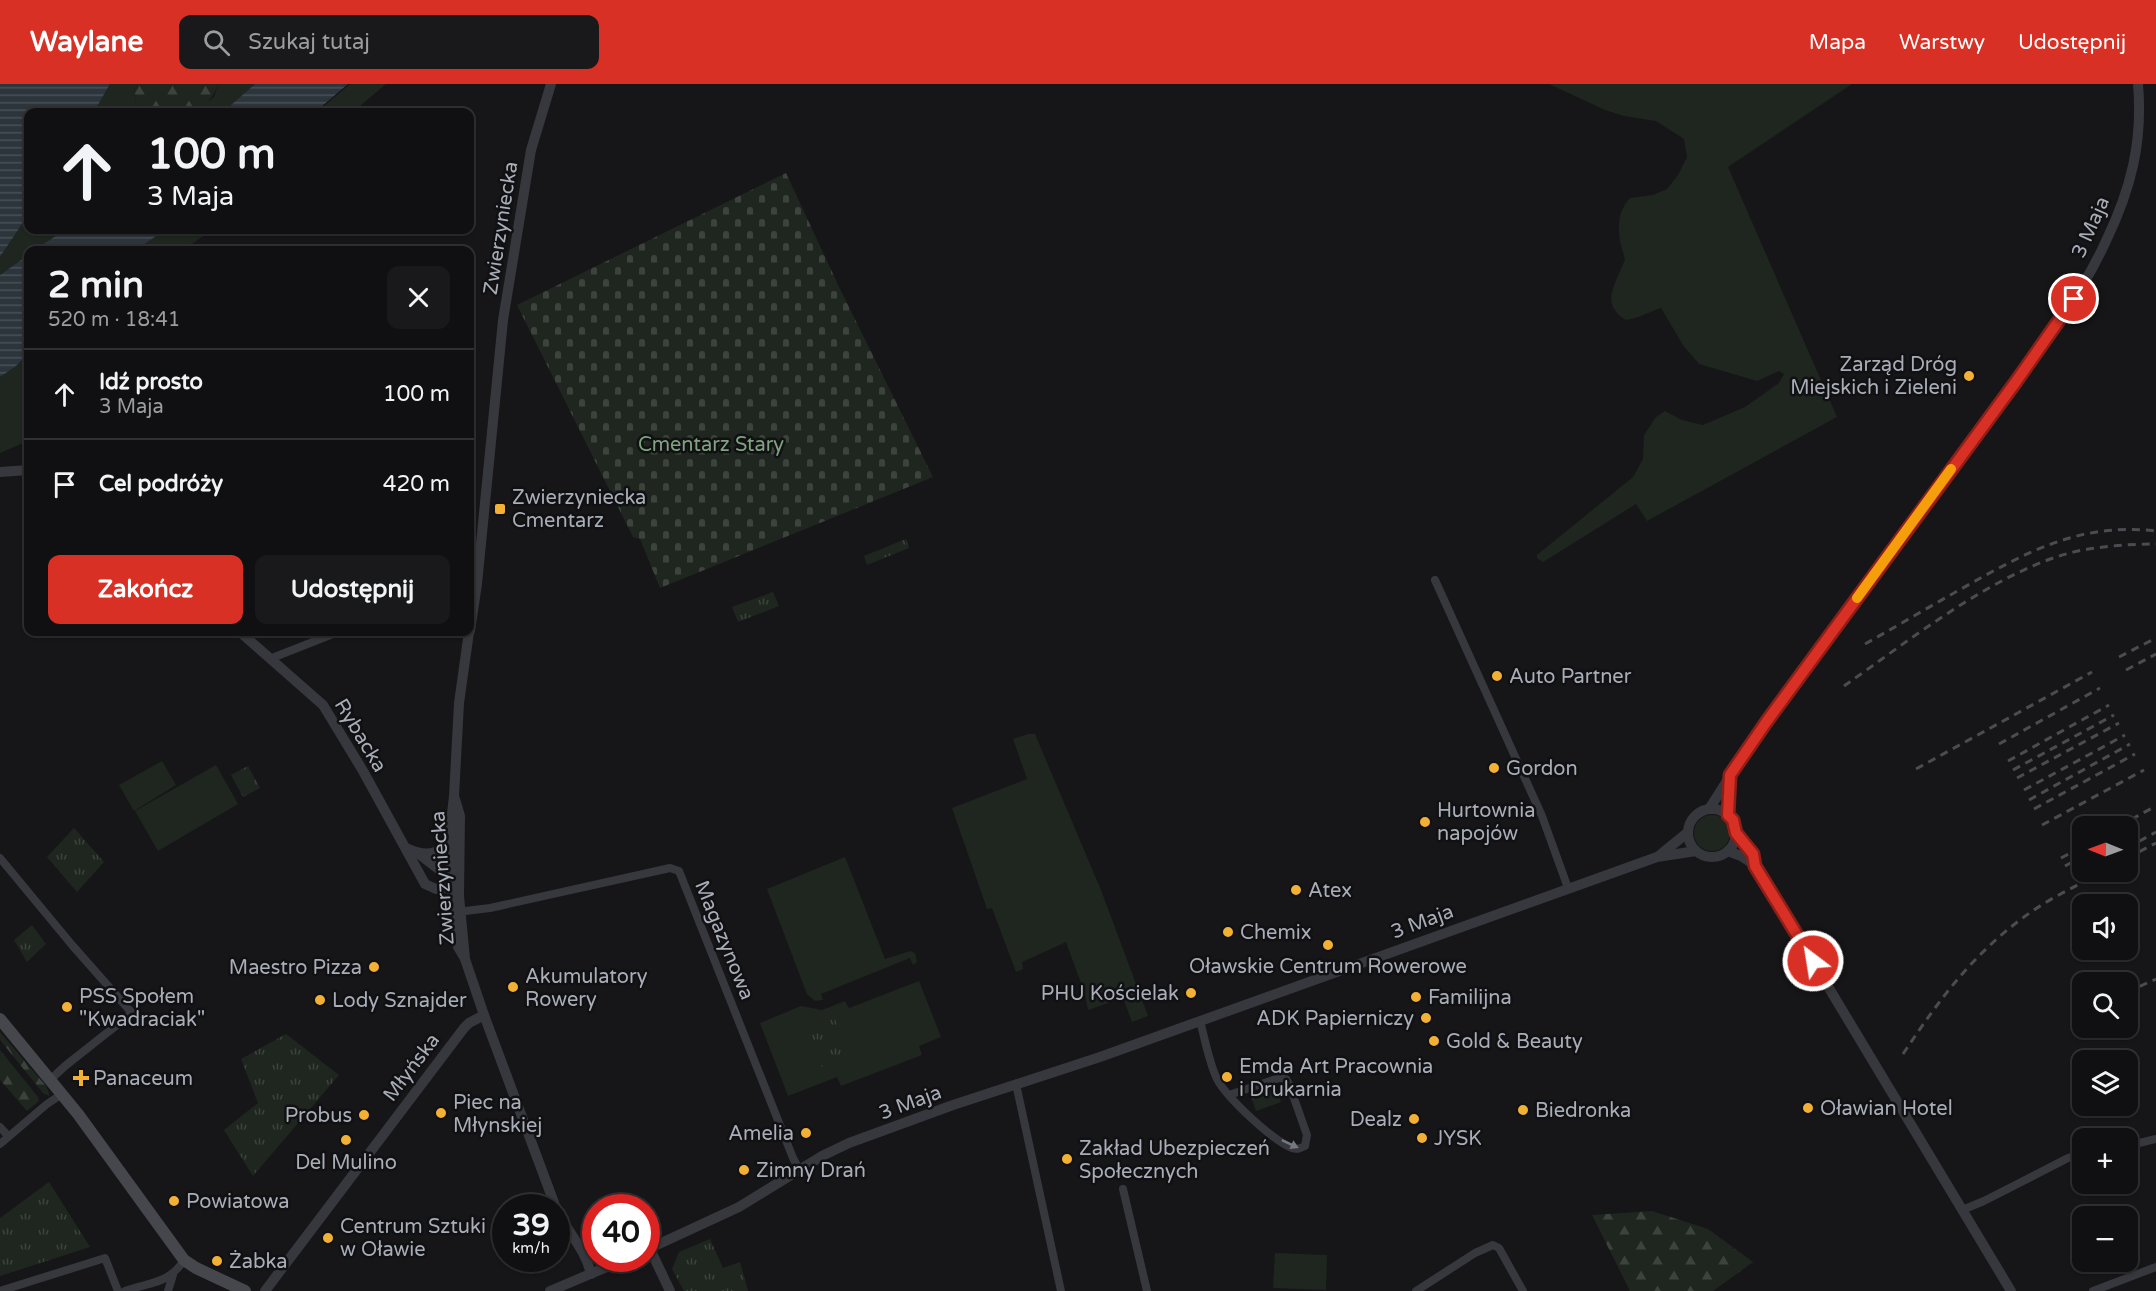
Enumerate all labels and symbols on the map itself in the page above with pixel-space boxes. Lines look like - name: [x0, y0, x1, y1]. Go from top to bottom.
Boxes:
- street label: Zwierzyniecka: [479, 160, 523, 296]
- street label: 3 Maja: [2067, 193, 2115, 262]
- pin: [2048, 273, 2099, 324]
- place label: Zarząd Dróg Miejskich i Zieleni: [1790, 353, 1957, 400]
- marker: Zarząd Dróg Miejskich i Zieleni: [1962, 369, 1976, 383]
- park label: Cmentarz Stary: [638, 433, 784, 457]
- place label: Zwierzyniecka Cmentarz: [512, 486, 646, 533]
- marker: Zwierzyniecka Cmentarz: [493, 502, 507, 516]
- place label: Auto Partner: [1509, 665, 1632, 689]
- marker: Auto Partner: [1490, 669, 1504, 683]
- street label: Rybacka: [329, 694, 391, 777]
- place label: Gordon: [1506, 757, 1578, 781]
- marker: Gordon: [1487, 761, 1501, 775]
- place label: Hurtownia napojów: [1437, 799, 1535, 846]
- street label: Zwierzyniecka: [426, 810, 460, 946]
- marker: Hurtownia napojów: [1418, 815, 1432, 829]
- north arrow: [2072, 816, 2138, 882]
- street label: Magazynowa: [689, 877, 759, 1003]
- place label: Atex: [1308, 879, 1352, 903]
- marker: Atex: [1289, 883, 1303, 897]
- street label: 3 Maja: [1388, 900, 1457, 944]
- place label: Chemix: [1240, 921, 1312, 945]
- marker: Chemix: [1221, 925, 1235, 939]
- position arrow: [1781, 929, 1845, 993]
- marker: Oławskie Centrum Rowerowe: [1321, 938, 1335, 952]
- place label: Oławskie Centrum Rowerowe: [1189, 955, 1467, 979]
- place label: Maestro Pizza: [229, 956, 362, 980]
- marker: Maestro Pizza: [367, 960, 381, 974]
- place label: Akumulatory Rowery: [525, 965, 648, 1012]
- marker: Akumulatory Rowery: [506, 980, 520, 994]
- place label: PHU Kościelak: [1041, 982, 1179, 1006]
- place label: PSS Społem "Kwadraciak": [79, 985, 205, 1032]
- marker: PHU Kościelak: [1184, 986, 1198, 1000]
- place label: Familijna: [1428, 986, 1512, 1010]
- place label: Lody Sznajder: [332, 989, 467, 1013]
- marker: Familijna: [1409, 990, 1423, 1004]
- marker: Lody Sznajder: [313, 993, 327, 1007]
- marker: PSS Społem "Kwadraciak": [60, 1000, 74, 1014]
- place label: ADK Papierniczy: [1256, 1007, 1414, 1031]
- marker: ADK Papierniczy: [1419, 1011, 1433, 1025]
- street label: Młyńska: [378, 1029, 445, 1106]
- place label: Gold & Beauty: [1446, 1030, 1583, 1054]
- marker: Gold & Beauty: [1427, 1034, 1441, 1048]
- place label: Emda Art Pracownia i Drukarnia: [1239, 1055, 1433, 1102]
- place label: Panaceum: [93, 1067, 193, 1091]
- marker: Emda Art Pracownia i Drukarnia: [1220, 1070, 1234, 1084]
- marker: Panaceum: [74, 1071, 88, 1085]
- street label: 3 Maja: [876, 1081, 945, 1125]
- place label: Piec na Młynskiej: [453, 1091, 542, 1138]
- place label: Oławian Hotel: [1820, 1097, 1953, 1121]
- place label: Biedronka: [1535, 1099, 1631, 1123]
- marker: Oławian Hotel: [1801, 1101, 1815, 1115]
- marker: Biedronka: [1516, 1103, 1530, 1117]
- place label: Probus: [285, 1104, 352, 1128]
- marker: Piec na Młynskiej: [434, 1106, 448, 1120]
- marker: Probus: [357, 1108, 371, 1122]
- place label: Dealz: [1350, 1108, 1402, 1132]
- marker: Dealz: [1407, 1112, 1421, 1126]
- place label: Amelia: [728, 1122, 794, 1146]
- marker: Amelia: [799, 1126, 813, 1140]
- place label: JYSK: [1434, 1127, 1482, 1151]
- marker: JYSK: [1415, 1131, 1429, 1145]
- marker: Del Mulino: [339, 1133, 353, 1147]
- place label: Zakład Ubezpieczeń Społecznych: [1079, 1137, 1270, 1184]
- one-way arrow: [1281, 1140, 1298, 1149]
- place label: Del Mulino: [295, 1151, 397, 1175]
- marker: Zakład Ubezpieczeń Społecznych: [1060, 1152, 1074, 1166]
- place label: Zimny Drań: [756, 1159, 866, 1183]
- marker: Zimny Drań: [737, 1163, 751, 1177]
- place label: Powiatowa: [186, 1190, 289, 1214]
- marker: Powiatowa: [167, 1194, 181, 1208]
- speed limit sign: 40: [582, 1194, 660, 1272]
- place label: Centrum Sztuki w Oławie: [340, 1215, 486, 1262]
- marker: Centrum Sztuki w Oławie: [321, 1231, 335, 1245]
- place label: Żabka: [229, 1250, 288, 1274]
- marker: Żabka: [210, 1254, 224, 1268]

